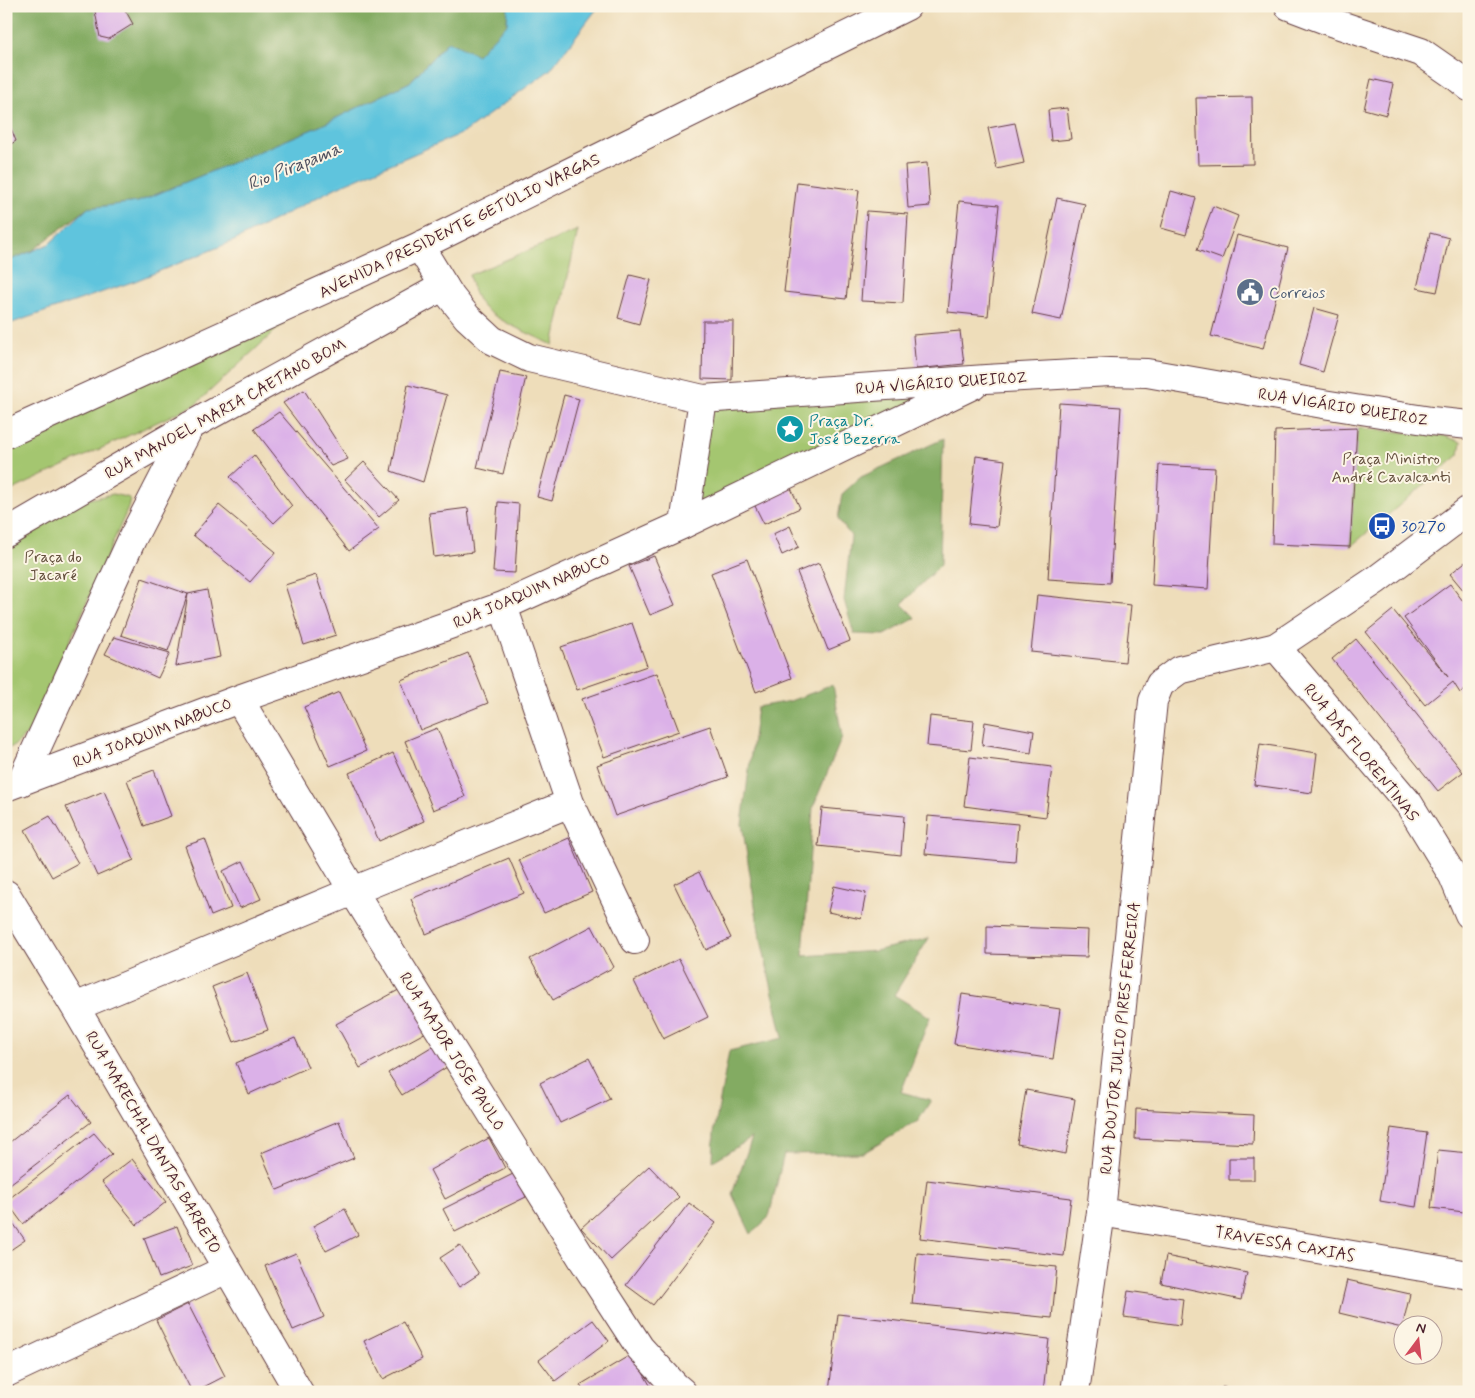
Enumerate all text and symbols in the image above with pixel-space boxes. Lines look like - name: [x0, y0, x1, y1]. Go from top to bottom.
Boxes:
- water label: Rio Pirapama: [244, 137, 346, 197]
- street label: AVENIDA PRESIDENTE GETÚLIO VARGAS: [316, 149, 604, 304]
- public building icon: Correios: [1235, 277, 1265, 307]
- place label: Correios: [1269, 283, 1325, 304]
- street label: RUA MANOEL MARIA CAETANO BOM: [101, 334, 350, 485]
- street label: RUA VIGÁRIO QUEIROZ: [855, 367, 1027, 400]
- street label: RUA VIGÁRIO QUEIROZ: [1256, 384, 1429, 431]
- place label: Praça Dr. José Bezerra: [809, 411, 901, 450]
- place icon: Praça Dr. José Bezerra: [775, 414, 805, 444]
- park label: Praça Ministro André Cavalcanti: [1332, 449, 1450, 488]
- bus stop icon: 30270: [1367, 511, 1397, 541]
- place label: 30270: [1401, 517, 1446, 538]
- park label: Praça do Jacaré: [24, 547, 82, 586]
- street label: RUA JOAQUIM NABUCO: [450, 549, 613, 634]
- street label: RUA DAS FLORENTINAS: [1299, 680, 1423, 826]
- street label: RUA JOAQUIM NABUCO: [70, 693, 235, 773]
- street label: RUA DOUTOR JULIO PIRES FERREIRA: [1096, 901, 1145, 1176]
- street label: RUA MAJOR JOSE PAULO: [394, 969, 509, 1135]
- street label: RUA MARECHAL DANTAS BARRETO: [80, 1028, 225, 1258]
- street label: TRAVESSA CAXIAS: [1213, 1222, 1356, 1267]
- north arrow: [1392, 1316, 1442, 1366]
- text: N: [1414, 1319, 1428, 1338]

